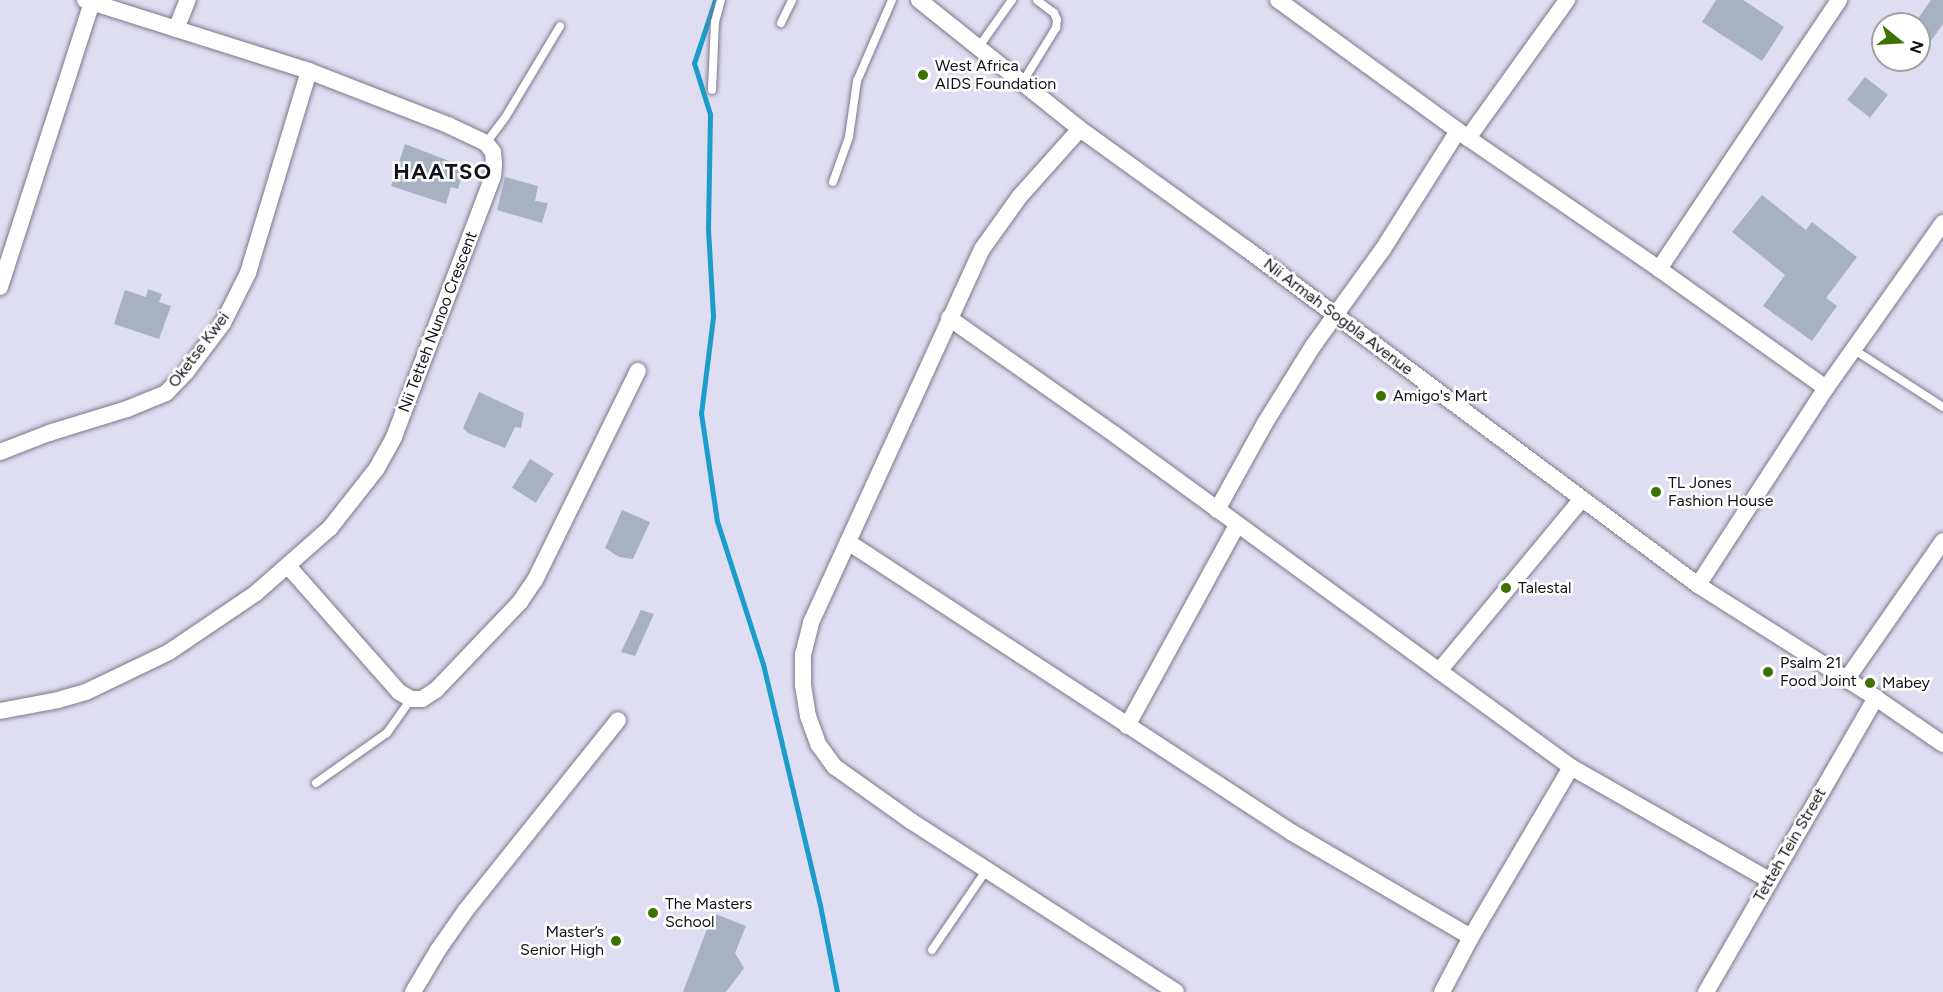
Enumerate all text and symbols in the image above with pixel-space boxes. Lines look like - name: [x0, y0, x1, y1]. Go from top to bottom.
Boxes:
- north arrow: [1871, 12, 1931, 72]
- text: N: [1906, 38, 1928, 56]
- place label: West Africa AIDS Foundation: [935, 56, 1056, 94]
- marker: West Africa AIDS Foundation: [916, 68, 930, 82]
- district label: HAATSO: [393, 159, 493, 185]
- street label: Nii Tetteh Nunoo Crescent: [395, 229, 481, 415]
- street label: Nii Armah Sogbla Avenue: [1259, 254, 1417, 380]
- street label: Oketse Kwei: [164, 309, 234, 391]
- place label: Amigo's Mart: [1393, 386, 1488, 406]
- marker: Amigo's Mart: [1374, 389, 1388, 403]
- place label: TL Jones Fashion House: [1668, 473, 1773, 511]
- marker: TL Jones Fashion House: [1649, 485, 1663, 499]
- place label: Talestal: [1518, 578, 1571, 598]
- marker: Talestal: [1499, 581, 1513, 595]
- place label: Psalm 21 Food Joint: [1780, 653, 1857, 691]
- marker: Psalm 21 Food Joint: [1761, 665, 1775, 679]
- place label: Mabey: [1882, 673, 1930, 693]
- marker: Mabey: [1863, 676, 1877, 690]
- street label: Tetteh Tein Street: [1750, 785, 1830, 905]
- place label: The Masters School: [665, 894, 752, 932]
- marker: The Masters School: [646, 906, 660, 920]
- place label: Master’s Senior High: [520, 922, 604, 960]
- marker: Master’s Senior High: [609, 934, 623, 948]

